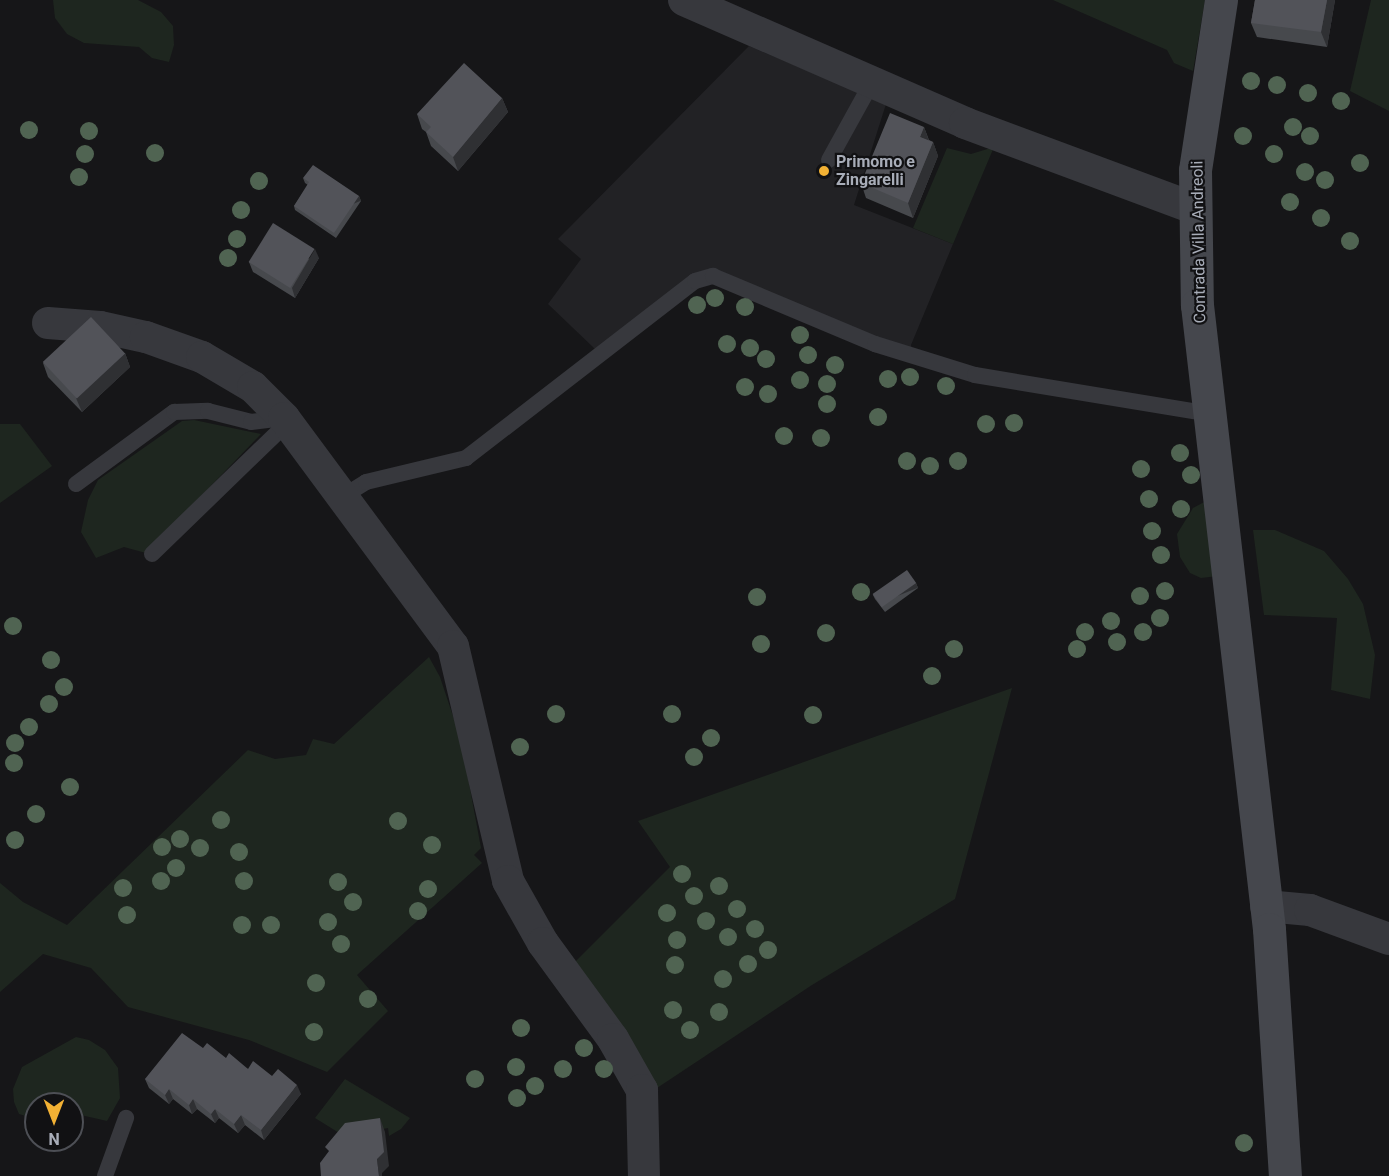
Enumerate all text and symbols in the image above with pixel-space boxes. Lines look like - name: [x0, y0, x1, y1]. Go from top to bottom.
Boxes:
- place label: Primomo e Zingarelli: [836, 152, 915, 190]
- street label: Contrada Villa Andreoli: [1188, 161, 1210, 323]
- marker: Primomo e Zingarelli: [817, 164, 831, 178]
- north arrow: [24, 1092, 84, 1152]
- text: N: [48, 1129, 60, 1148]

